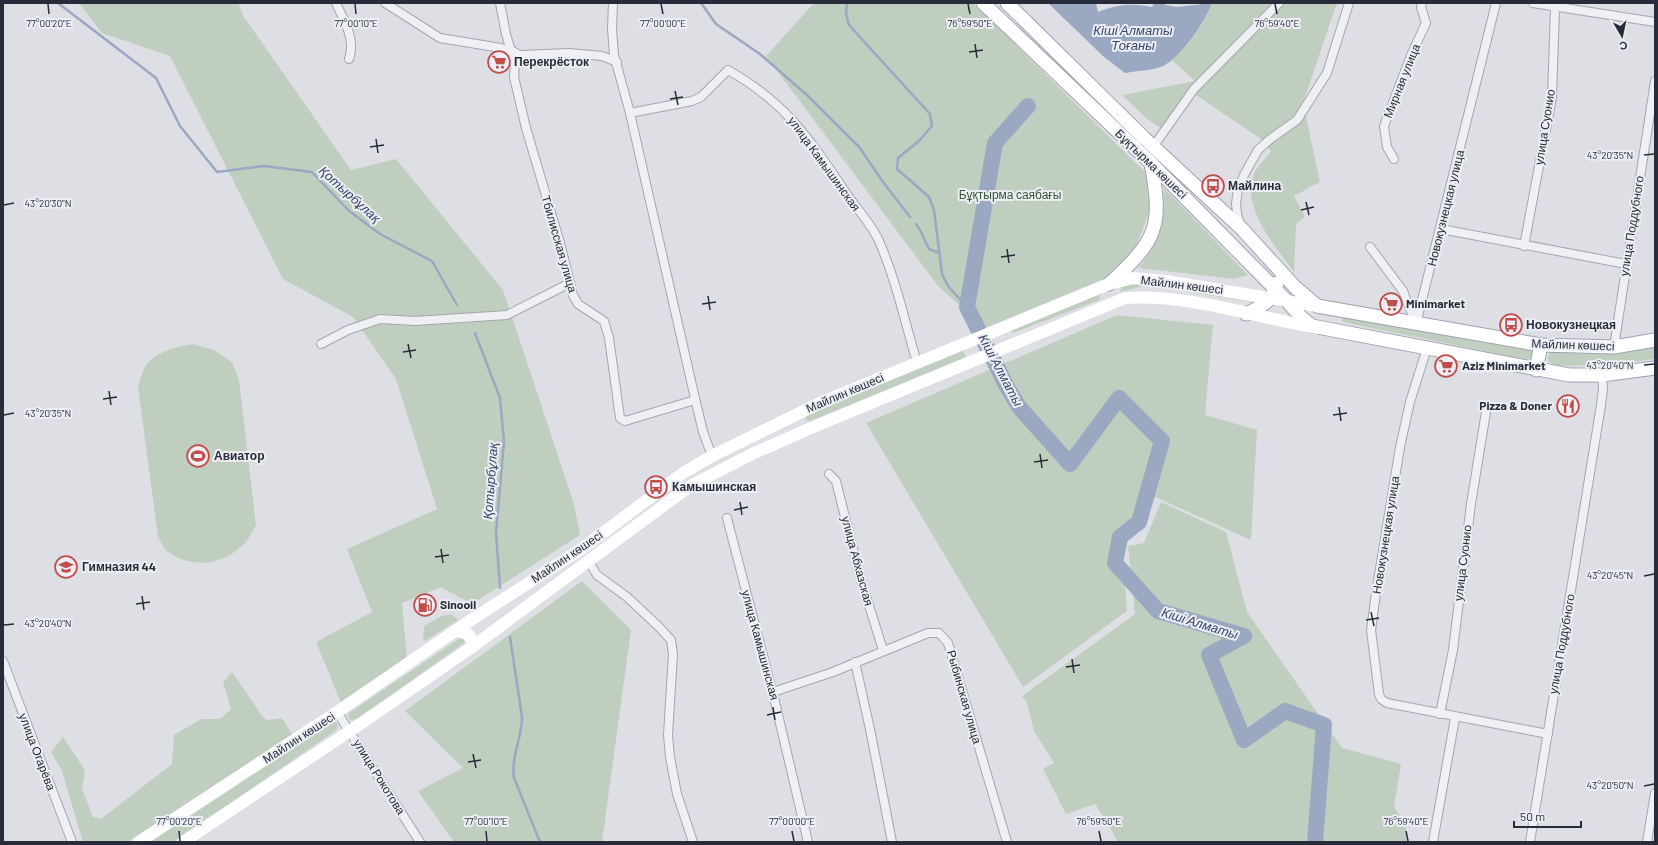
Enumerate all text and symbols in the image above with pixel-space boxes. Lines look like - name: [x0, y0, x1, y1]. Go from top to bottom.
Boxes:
- north arrow: [1602, 16, 1642, 56]
- text: 77°00'20"E: [26, 17, 72, 29]
- text: 77°00'10"E: [334, 17, 378, 29]
- text: 77°00'00"E: [640, 17, 686, 29]
- text: 76°59'50"E: [948, 17, 992, 29]
- text: 76°59'40"E: [1254, 17, 1300, 29]
- water label: Кіші Алматы Тоғаны: [1093, 22, 1173, 53]
- text: С: [1619, 39, 1629, 53]
- street label: Мирная улица: [1380, 41, 1423, 120]
- supermarket icon: Перекрёсток: [486, 49, 512, 75]
- place label: Перекрёсток: [514, 54, 590, 69]
- street label: улица Суонио: [1531, 88, 1558, 166]
- street label: улица Камышинская: [785, 113, 864, 214]
- street label: Бұқтырма көшесі: [1112, 126, 1190, 202]
- street label: Новокузнецкая улица: [1424, 148, 1467, 268]
- text: 43°20'35"N: [1587, 149, 1633, 161]
- water label: Қотырбұлақ: [316, 162, 385, 226]
- bus stop icon: Майлина: [1200, 173, 1226, 199]
- street label: улица Поддубного: [1616, 174, 1647, 277]
- place label: Майлина: [1228, 178, 1281, 192]
- park label: Бұқтырма саябағы: [959, 187, 1061, 202]
- street label: Тбилисская улица: [538, 193, 581, 295]
- text: 43°20'30"N: [25, 197, 72, 209]
- street label: Майлин көшесі: [1140, 272, 1224, 296]
- supermarket icon: Minimarket: [1378, 291, 1404, 317]
- place label: Minimarket: [1406, 296, 1465, 310]
- bus stop icon: Новокузнецкая: [1498, 312, 1524, 338]
- place label: Новокузнецкая: [1526, 317, 1616, 332]
- water label: Кіші Алматы: [975, 331, 1027, 409]
- street label: Майлин көшесі: [1531, 336, 1615, 352]
- supermarket icon: Aziz Minimarket: [1433, 353, 1459, 379]
- place label: Aziz Minimarket: [1462, 358, 1546, 372]
- text: 43°20'40"N: [1586, 359, 1634, 371]
- street label: Майлин көшесі: [804, 369, 886, 415]
- restaurant icon: Pizza & Doner: [1555, 393, 1581, 419]
- place label: Pizza & Doner: [1479, 398, 1552, 412]
- text: 43°20'35"N: [25, 407, 71, 419]
- water label: Қотырбұлақ: [479, 441, 501, 520]
- sports icon: Авиатор: [185, 443, 211, 469]
- place label: Авиатор: [214, 448, 264, 463]
- bus stop icon: Камышинская: [643, 474, 669, 500]
- street label: Новокузнецкая улица: [1369, 474, 1402, 595]
- place label: Камышинская: [672, 479, 756, 493]
- street label: улица Абхазская: [838, 514, 877, 607]
- street label: улица Суонио: [1450, 524, 1475, 602]
- street label: Майлин көшесі: [528, 527, 605, 585]
- school or university icon: Гимназия 44: [53, 554, 79, 580]
- place label: Гимназия 44: [82, 559, 156, 573]
- text: 43°20'45"N: [1587, 569, 1633, 581]
- street label: улица Камышинская: [739, 588, 782, 702]
- fuel station icon: Sinooil: [412, 592, 438, 618]
- street label: улица Поддубного: [1545, 592, 1578, 695]
- place label: Sinooil: [440, 597, 476, 611]
- water label: Кіші Алматы: [1160, 604, 1241, 642]
- text: 43°20'40"N: [24, 617, 72, 629]
- street label: Рыбинская улица: [944, 648, 985, 746]
- street label: Майлин көшесі: [260, 709, 337, 766]
- street label: улица Огарёва: [16, 711, 59, 793]
- street label: улица Рокотова: [350, 736, 409, 818]
- text: 43°20'50"N: [1587, 779, 1633, 791]
- scale bar: [1514, 803, 1581, 829]
- text: 50 m: [1520, 809, 1545, 823]
- text: 77°00'20"E: [156, 815, 202, 827]
- text: 77°00'10"E: [464, 815, 508, 827]
- text: 77°00'00"E: [769, 815, 815, 827]
- text: 76°59'50"E: [1077, 815, 1121, 827]
- text: 76°59'40"E: [1383, 815, 1429, 827]

